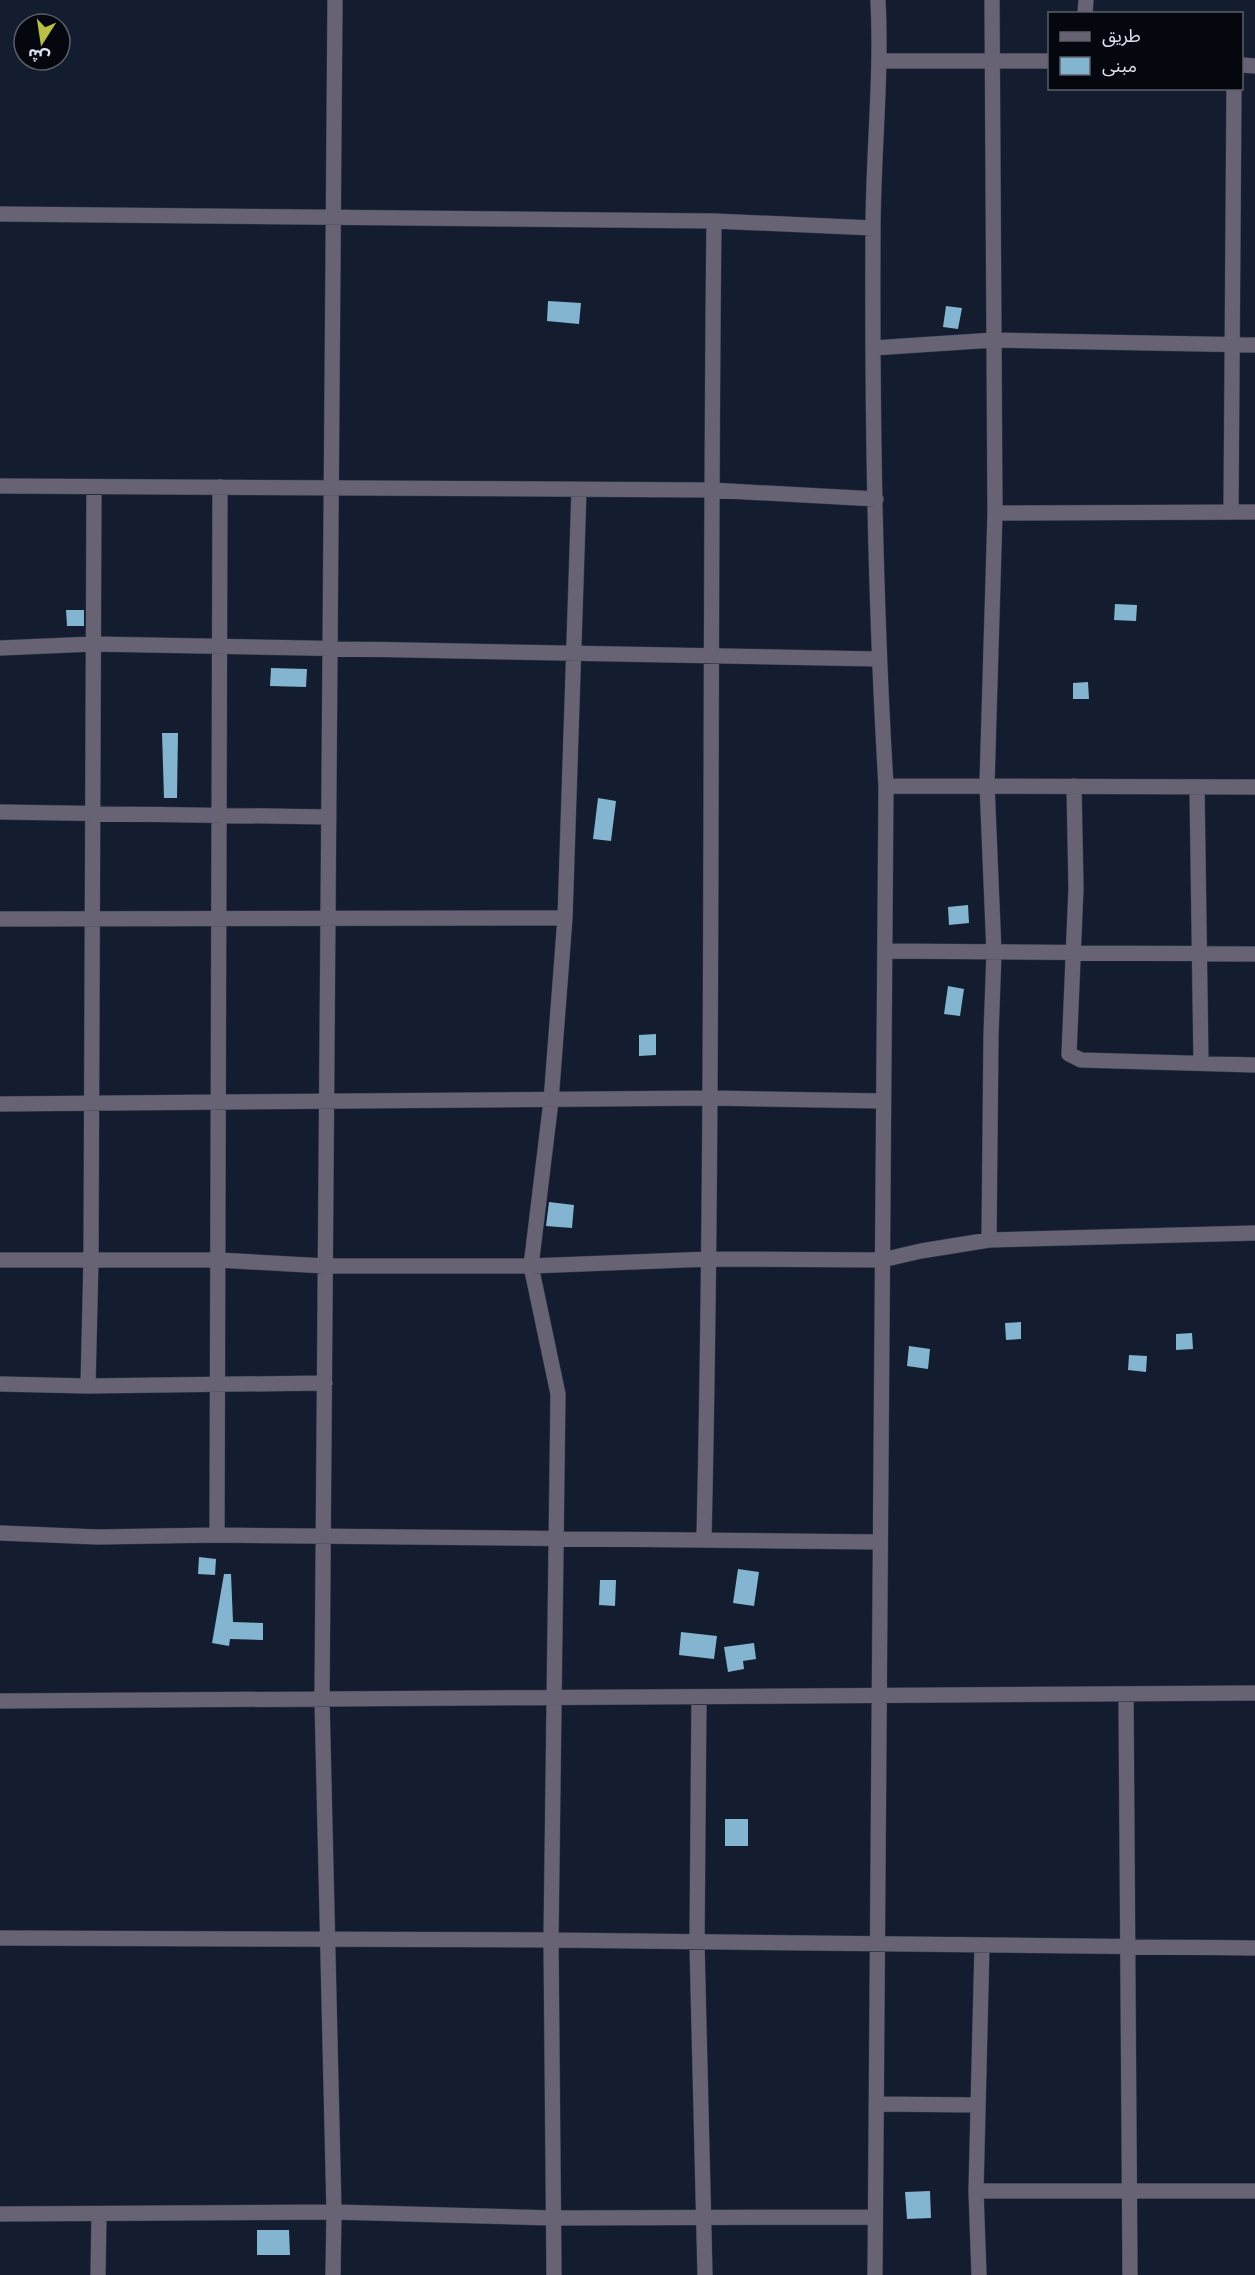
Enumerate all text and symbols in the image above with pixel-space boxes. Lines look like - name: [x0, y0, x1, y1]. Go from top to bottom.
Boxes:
- north arrow: [12, 12, 72, 72]
- legend: [1048, 12, 1243, 90]
- text: طريق: [1102, 24, 1141, 48]
- text: ش: [26, 43, 52, 69]
- text: مبنى: [1102, 54, 1137, 78]

